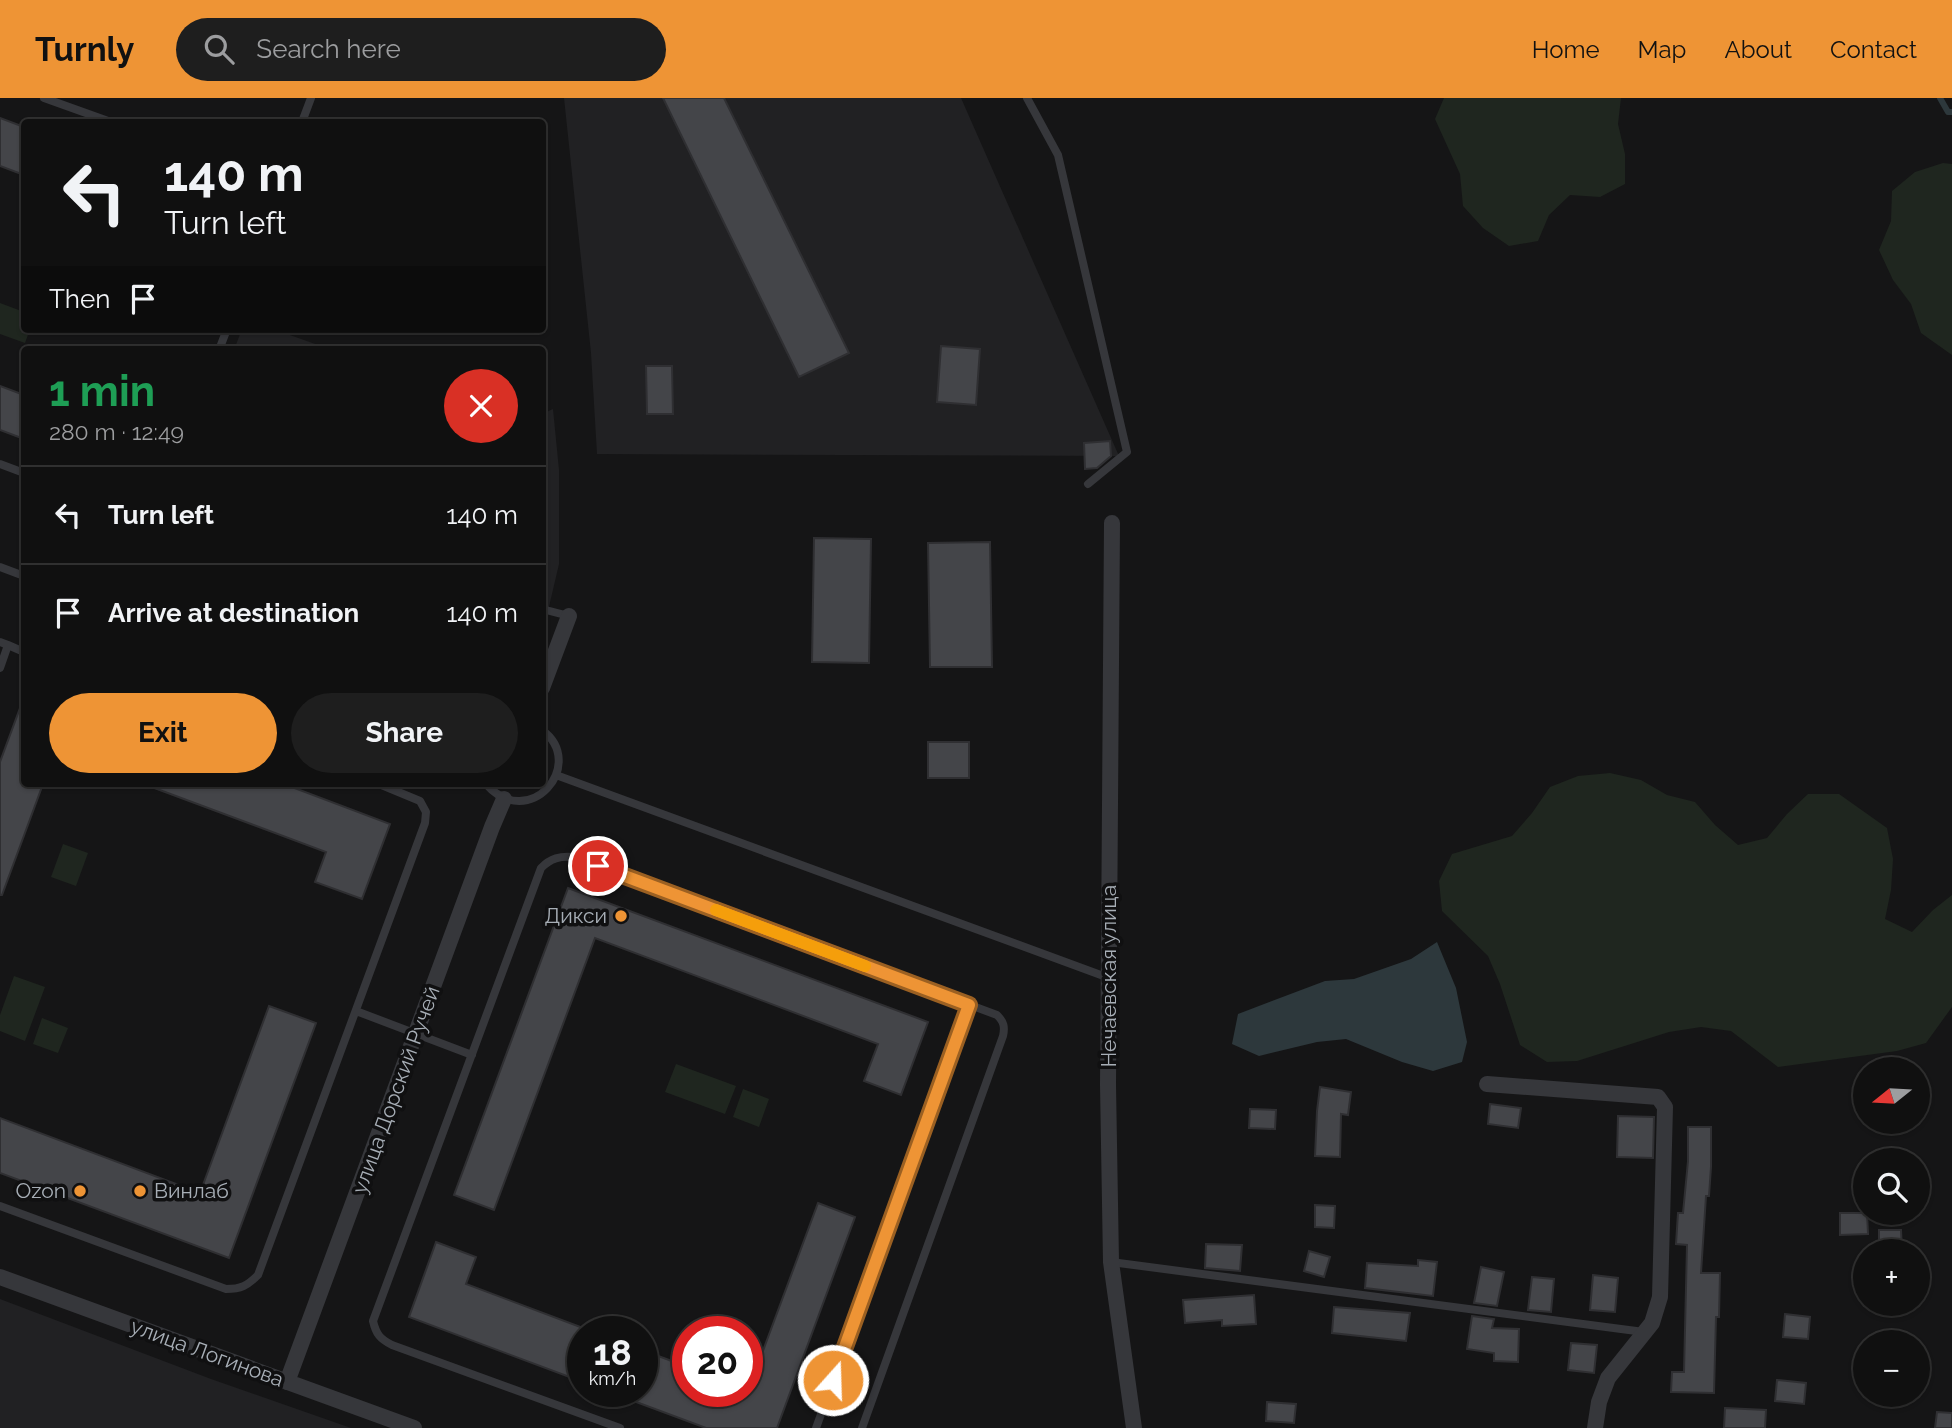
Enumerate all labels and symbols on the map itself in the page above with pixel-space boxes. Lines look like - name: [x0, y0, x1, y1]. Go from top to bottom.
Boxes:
- pin: [568, 836, 628, 896]
- street label: Нечаевская улица: [1096, 885, 1121, 1067]
- place label: Дикси: [544, 903, 607, 928]
- marker: Дикси: [613, 908, 629, 924]
- street label: улица Дорский Ручей: [346, 983, 445, 1197]
- north arrow: [1853, 1057, 1930, 1134]
- place label: Ozon: [15, 1178, 66, 1203]
- place label: Винлаб: [154, 1178, 229, 1203]
- marker: Ozon: [72, 1183, 88, 1199]
- marker: Винлаб: [132, 1183, 148, 1199]
- street label: улица Логинова: [127, 1313, 287, 1392]
- speed limit sign: 20: [672, 1316, 763, 1407]
- position arrow: [796, 1343, 870, 1417]

